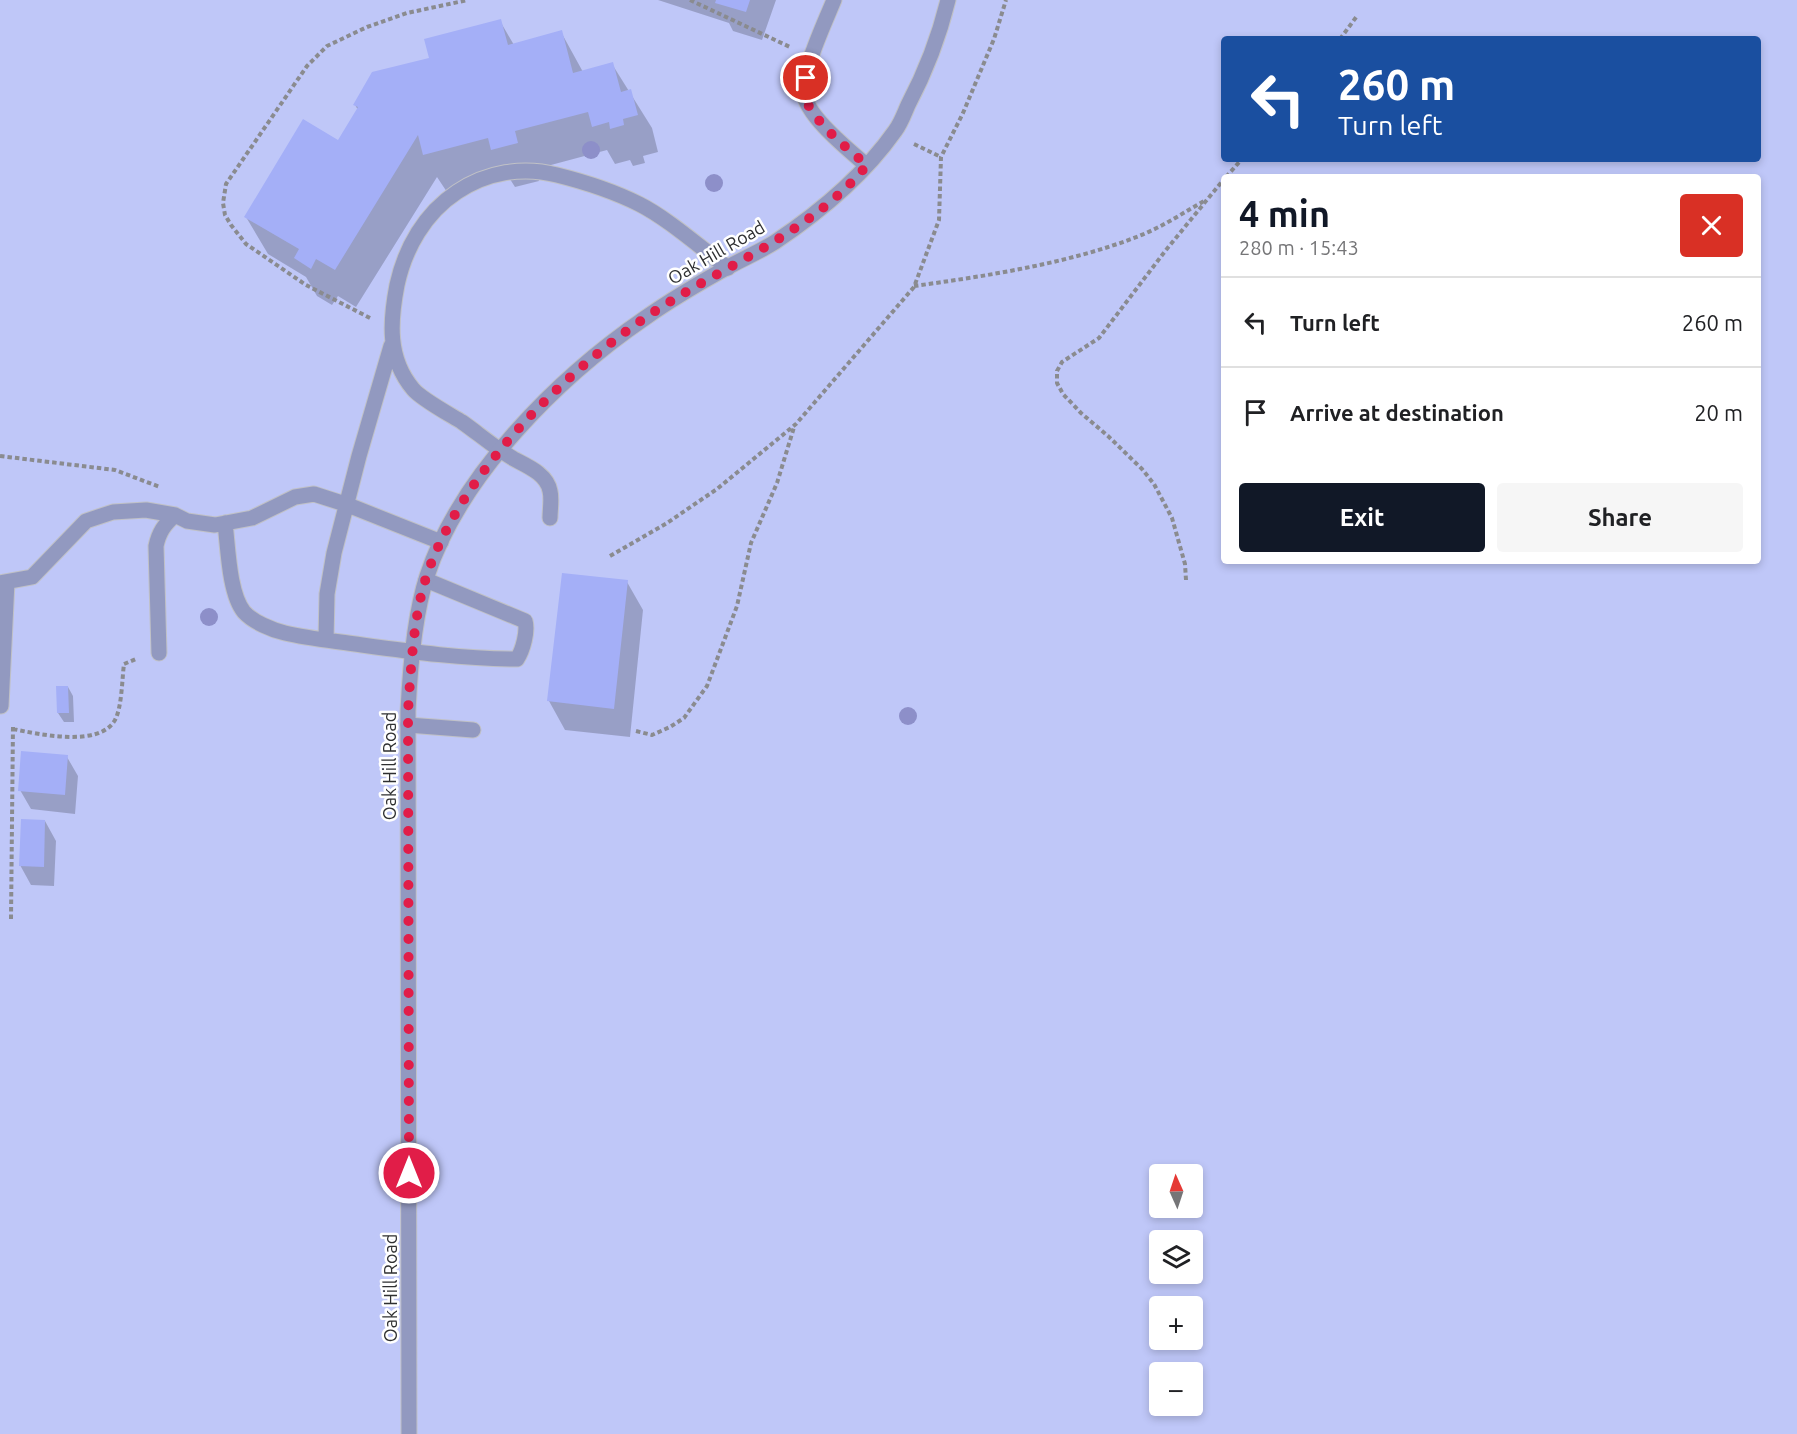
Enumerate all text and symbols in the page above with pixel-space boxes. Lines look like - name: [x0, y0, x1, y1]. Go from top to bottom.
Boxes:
- pin: [780, 52, 831, 103]
- icon: left: [1239, 60, 1317, 138]
- icon: arrive: [789, 61, 822, 94]
- text: 260 m: [1338, 61, 1455, 108]
- text: Turn left: [1338, 110, 1442, 140]
- text: 4 min: [1239, 193, 1330, 234]
- button: close: [1680, 194, 1743, 257]
- street label: Oak Hill Road: [664, 216, 768, 288]
- text: 280 m · 15:43: [1239, 236, 1359, 259]
- icon: left: [1239, 306, 1272, 339]
- text: Turn left: [1290, 310, 1380, 335]
- text: 260 m: [1682, 310, 1743, 335]
- icon: arrive: [1239, 396, 1272, 429]
- text: Arrive at destination: [1290, 400, 1504, 425]
- text: 20 m: [1694, 400, 1743, 425]
- button: Exit: [1239, 483, 1485, 552]
- button: Share: [1497, 483, 1743, 552]
- street label: Oak Hill Road: [379, 712, 399, 820]
- position arrow: [377, 1141, 441, 1205]
- north arrow: [1149, 1164, 1203, 1218]
- map controls: [1149, 1164, 1203, 1416]
- button: layers: [1149, 1230, 1203, 1284]
- street label: Oak Hill Road: [380, 1234, 400, 1342]
- button: +: [1149, 1296, 1203, 1350]
- button: −: [1149, 1362, 1203, 1416]

